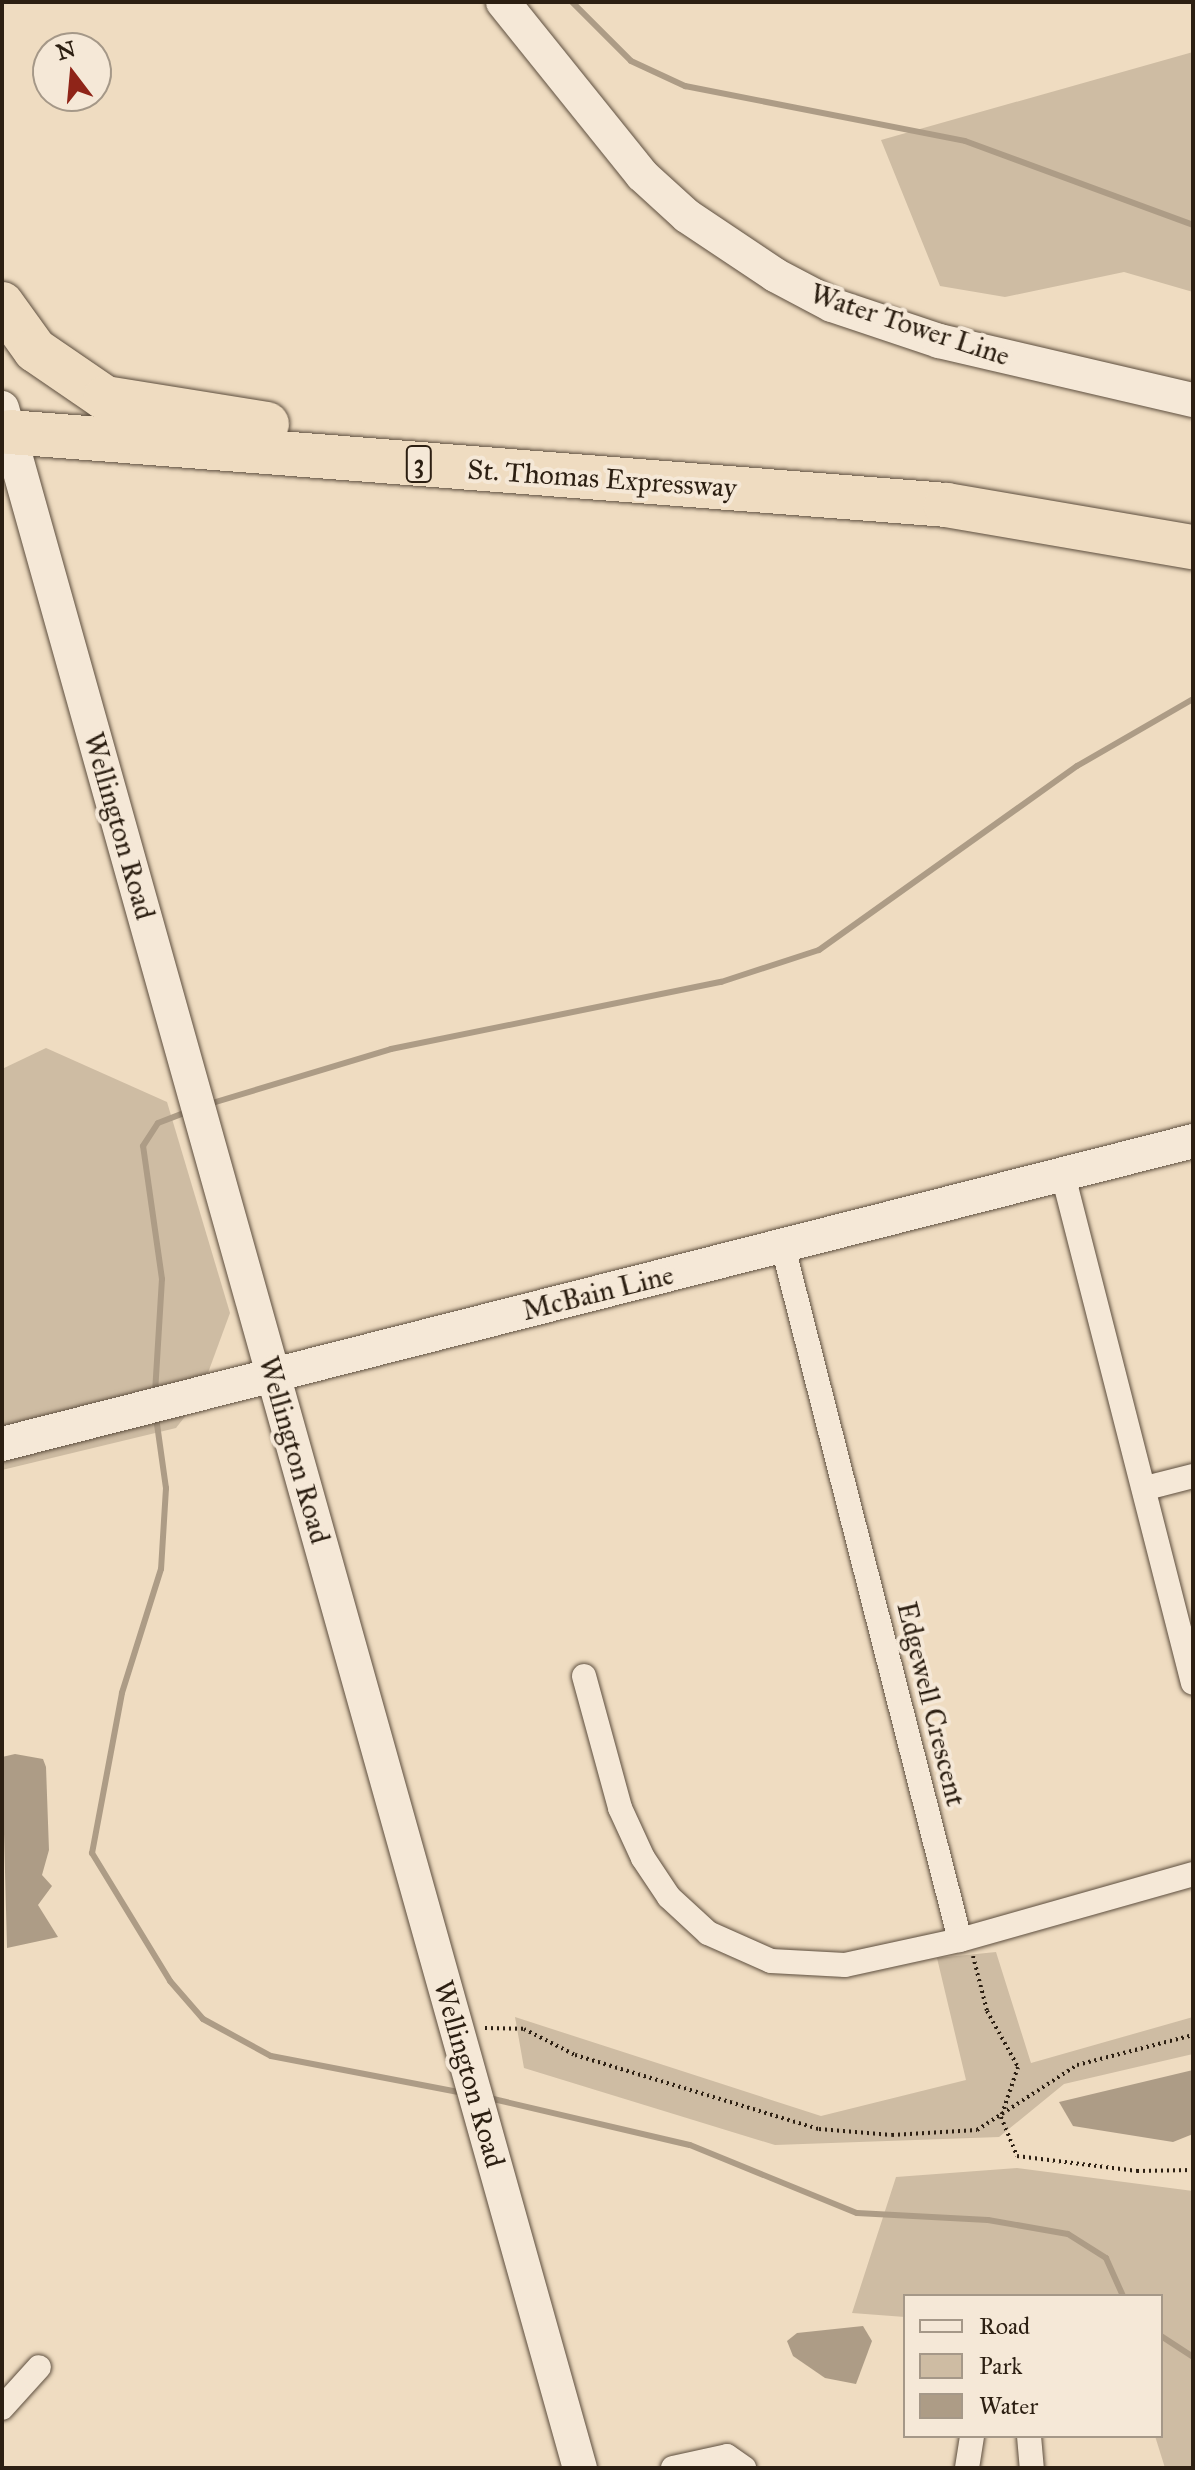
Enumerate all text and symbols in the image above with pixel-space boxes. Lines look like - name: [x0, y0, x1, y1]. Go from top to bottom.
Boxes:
- north arrow: [32, 32, 112, 112]
- text: N: [53, 35, 78, 66]
- street label: Water Tower Line: [806, 277, 1014, 373]
- road number: 3: [405, 442, 433, 486]
- street label: St. Thomas Expressway: [466, 453, 738, 505]
- street label: Wellington Road: [76, 728, 162, 924]
- street label: McBain Line: [519, 1258, 677, 1328]
- street label: Wellington Road: [251, 1352, 337, 1548]
- street label: Edgewell Crescent: [889, 1598, 973, 1810]
- street label: Wellington Road: [426, 1976, 512, 2172]
- legend: [903, 2294, 1163, 2438]
- text: Road: [979, 2311, 1030, 2341]
- text: Park: [979, 2351, 1022, 2381]
- text: Water: [979, 2391, 1038, 2421]

